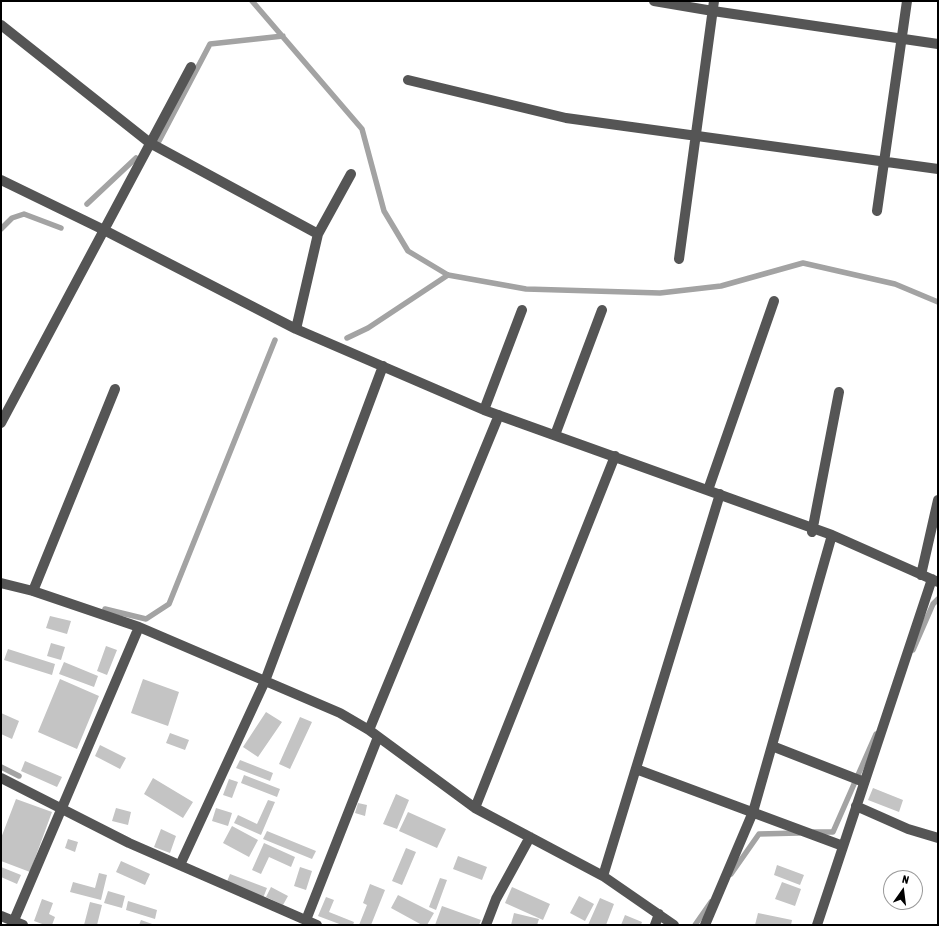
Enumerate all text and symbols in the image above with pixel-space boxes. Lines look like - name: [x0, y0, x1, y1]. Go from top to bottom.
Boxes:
- north arrow: [883, 870, 923, 910]
- text: N: [901, 873, 910, 886]

